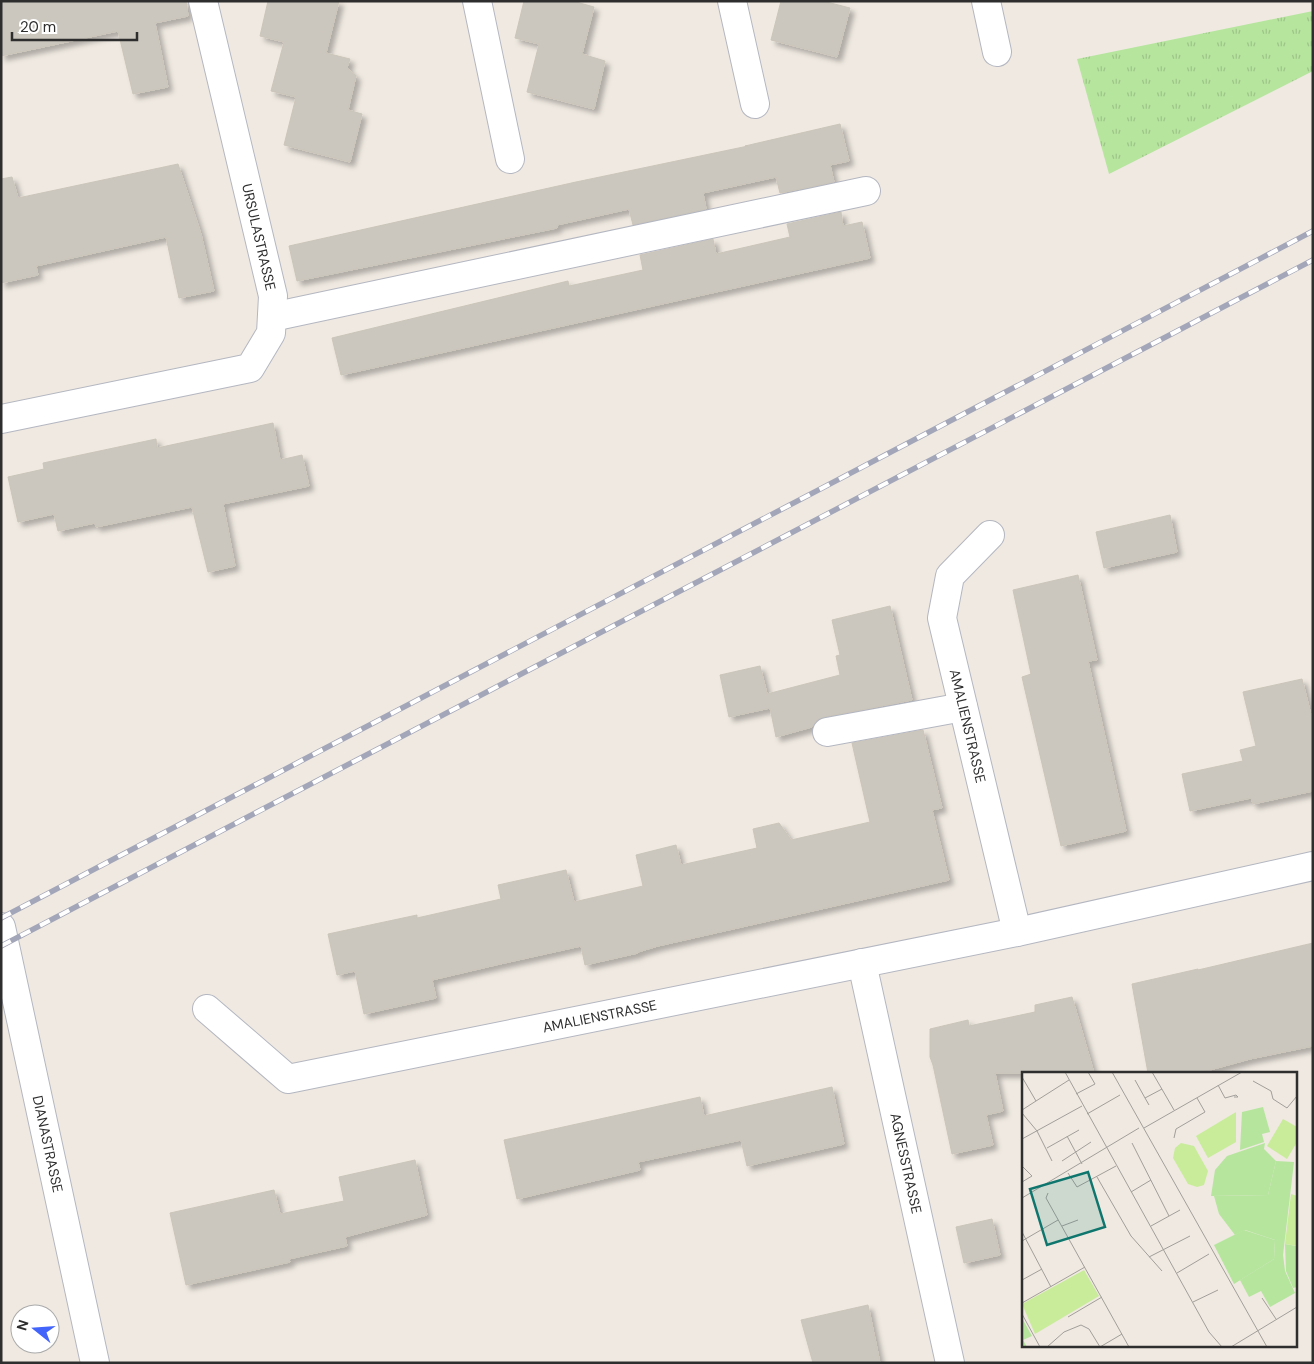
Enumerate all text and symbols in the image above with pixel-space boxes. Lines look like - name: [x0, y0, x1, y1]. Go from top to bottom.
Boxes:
- scale bar: [12, 10, 138, 42]
- text: 20 m: [20, 17, 56, 37]
- street label: URSULASTRASSE: [238, 182, 280, 292]
- street label: AMALIENSTRASSE: [946, 667, 990, 785]
- street label: AMALIENSTRASSE: [541, 996, 658, 1036]
- inset map: [1022, 1072, 1296, 1346]
- street label: DIANASTRASSE: [29, 1094, 67, 1194]
- street label: AGNESSTRASSE: [886, 1111, 926, 1215]
- north arrow: [10, 1304, 60, 1354]
- text: N: [12, 1318, 33, 1333]

